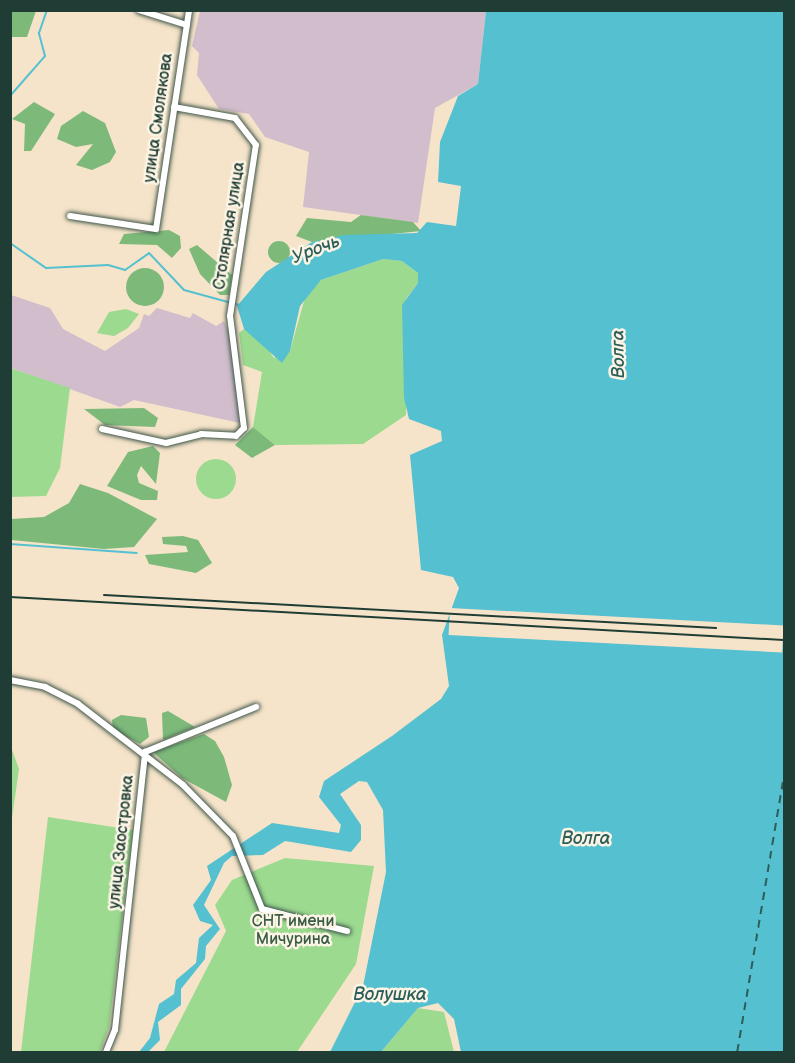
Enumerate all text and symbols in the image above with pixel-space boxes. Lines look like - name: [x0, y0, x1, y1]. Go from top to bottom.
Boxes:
- street label: улица Смолякова: [140, 52, 178, 184]
- street label: Столярная улица: [210, 161, 250, 291]
- water label: Урочь: [289, 231, 343, 269]
- water label: Волга: [608, 329, 630, 379]
- street label: улица Заостровка: [105, 774, 139, 910]
- water label: Волга: [562, 828, 610, 850]
- park label: СНТ имени Мичурина: [252, 912, 334, 950]
- water label: Волушка: [353, 984, 427, 1006]

